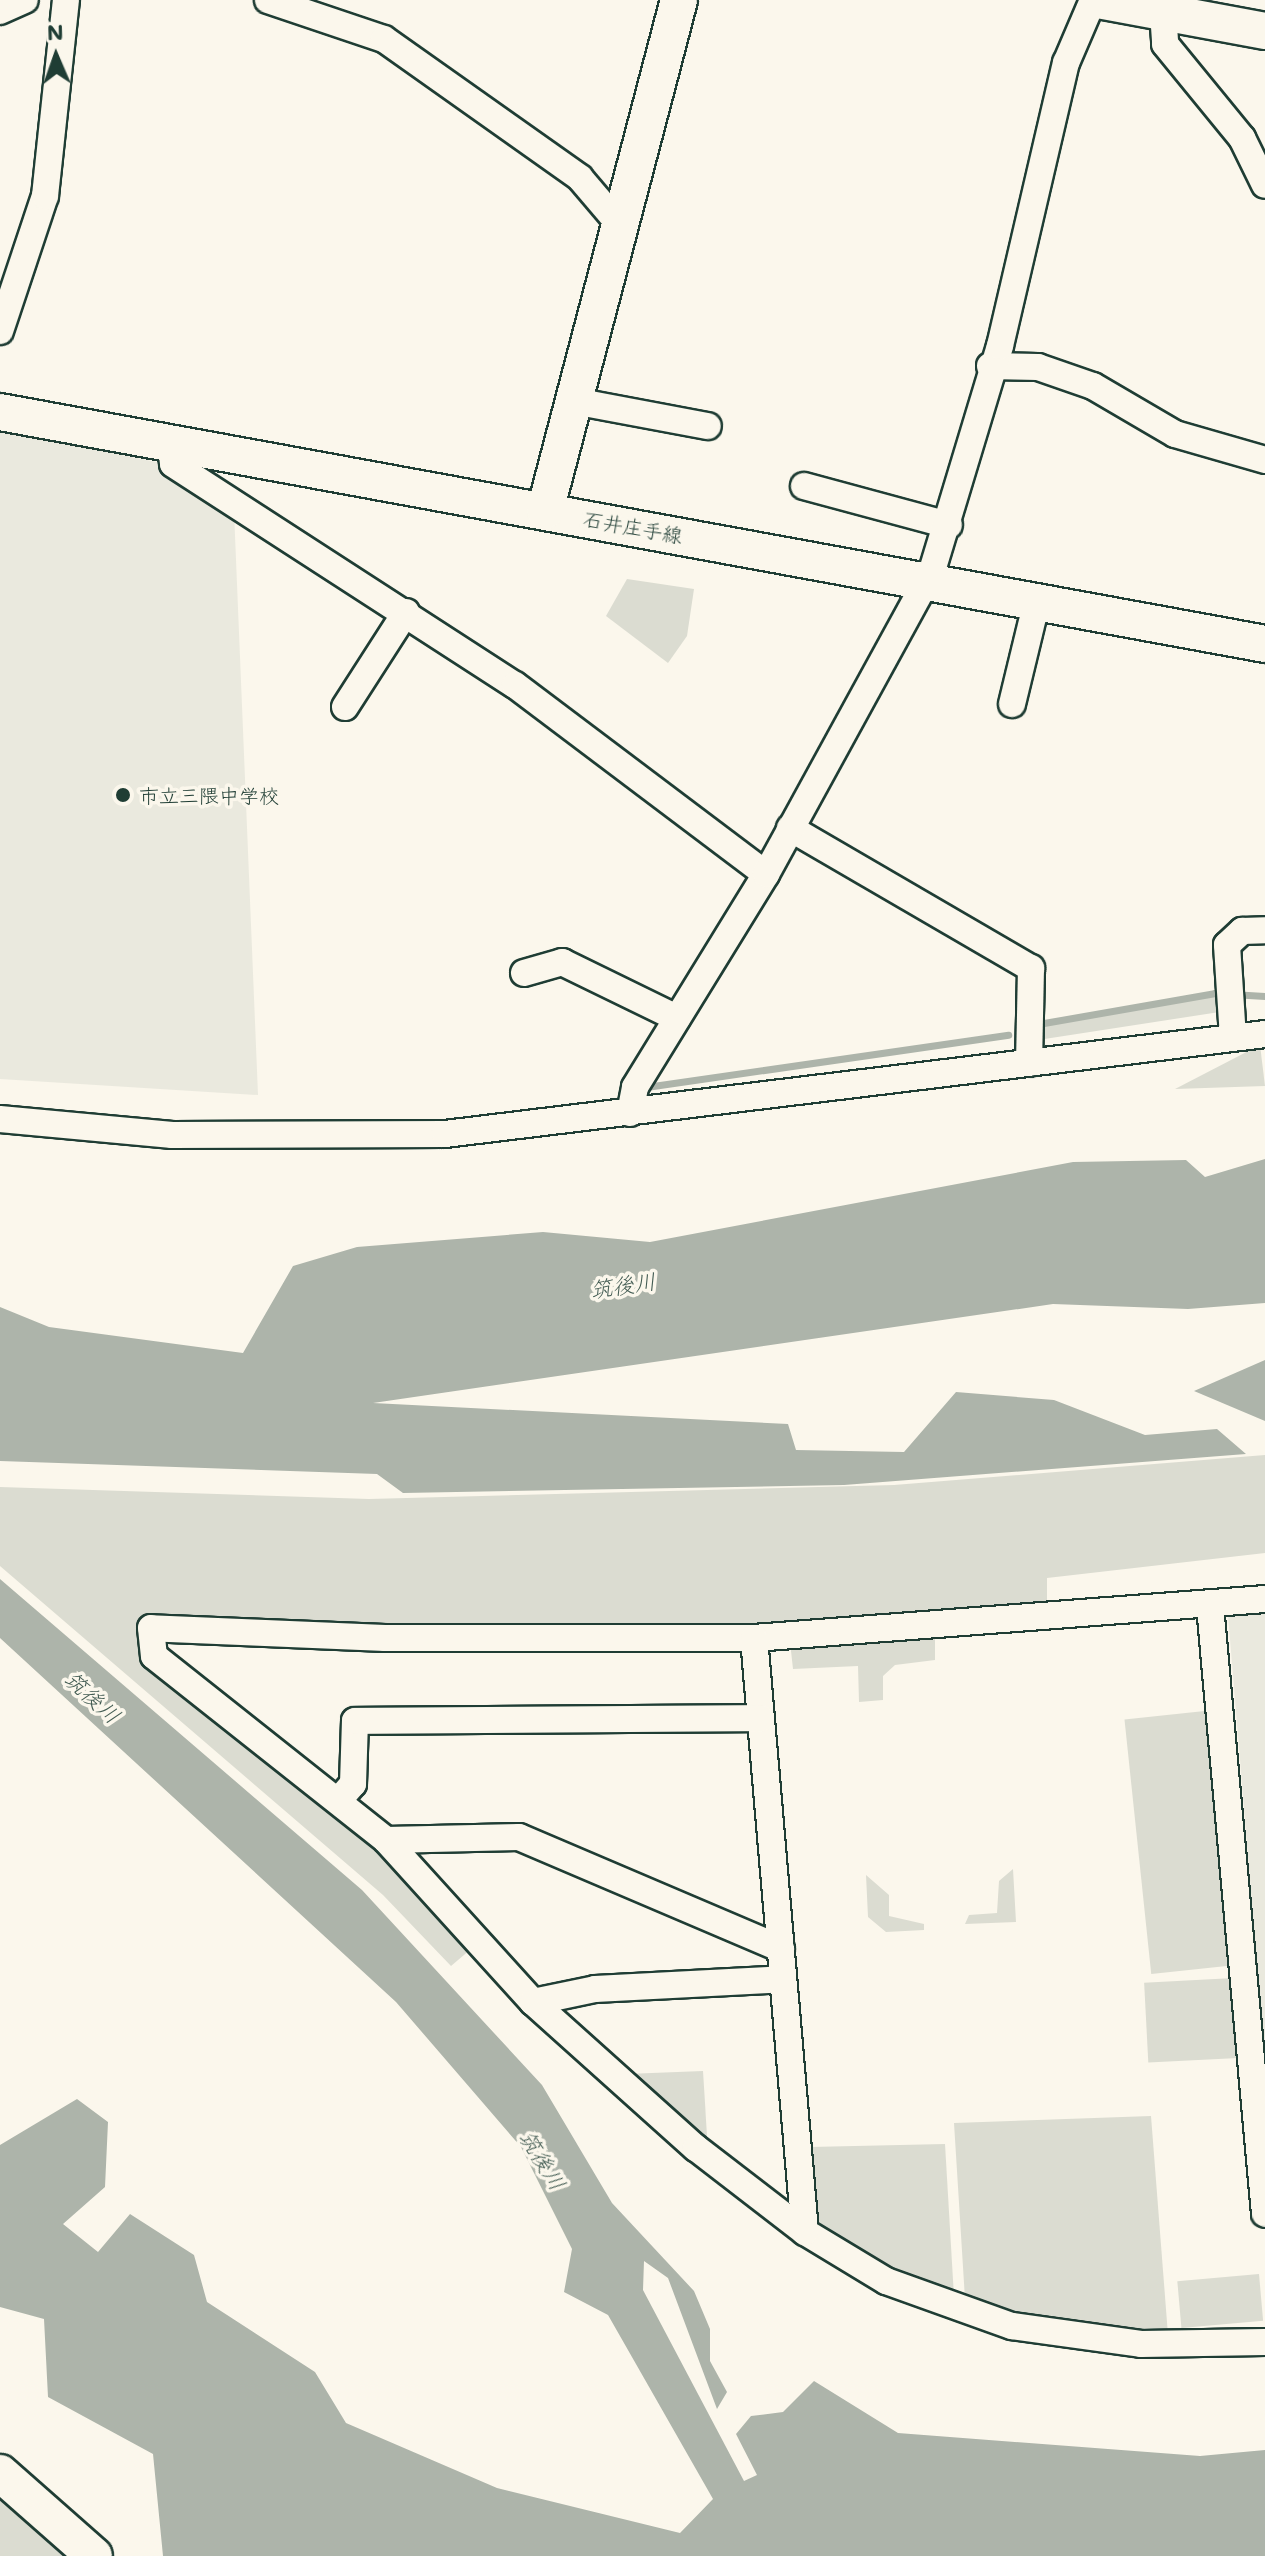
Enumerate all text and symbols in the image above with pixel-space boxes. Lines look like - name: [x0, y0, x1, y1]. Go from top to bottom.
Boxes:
- north arrow: [16, 16, 96, 96]
- text: N: [46, 17, 64, 46]
- street label: 石井庄手線: [582, 506, 684, 548]
- place label: 市立三隈中学校: [139, 783, 279, 807]
- marker: 市立三隈中学校: [114, 786, 132, 804]
- water label: 筑後川: [588, 1267, 658, 1303]
- water label: 筑後川: [60, 1665, 126, 1729]
- water label: 筑後川: [514, 2125, 572, 2195]

